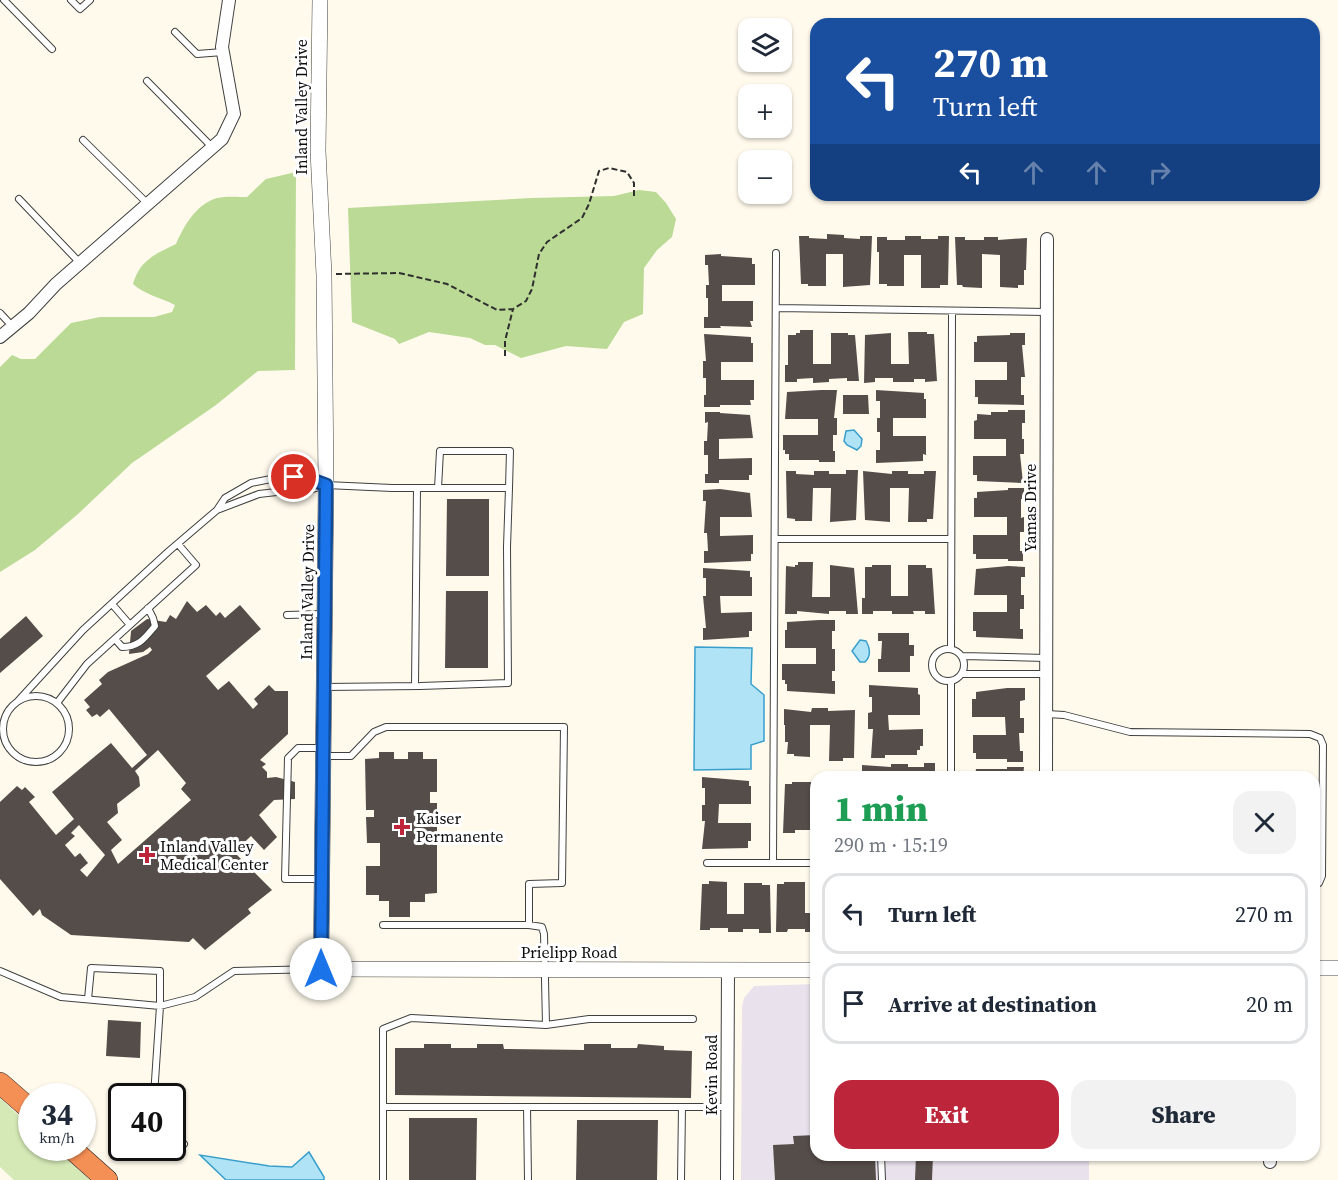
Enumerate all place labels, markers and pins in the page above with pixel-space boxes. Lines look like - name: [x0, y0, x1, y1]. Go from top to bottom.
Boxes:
- pin: [268, 451, 319, 502]
- place label: Kaiser Permanente: [416, 807, 503, 847]
- marker: Kaiser Permanente: [393, 818, 411, 836]
- place label: Inland Valley Medical Center: [160, 835, 269, 875]
- marker: Inland Valley Medical Center: [138, 846, 156, 864]

